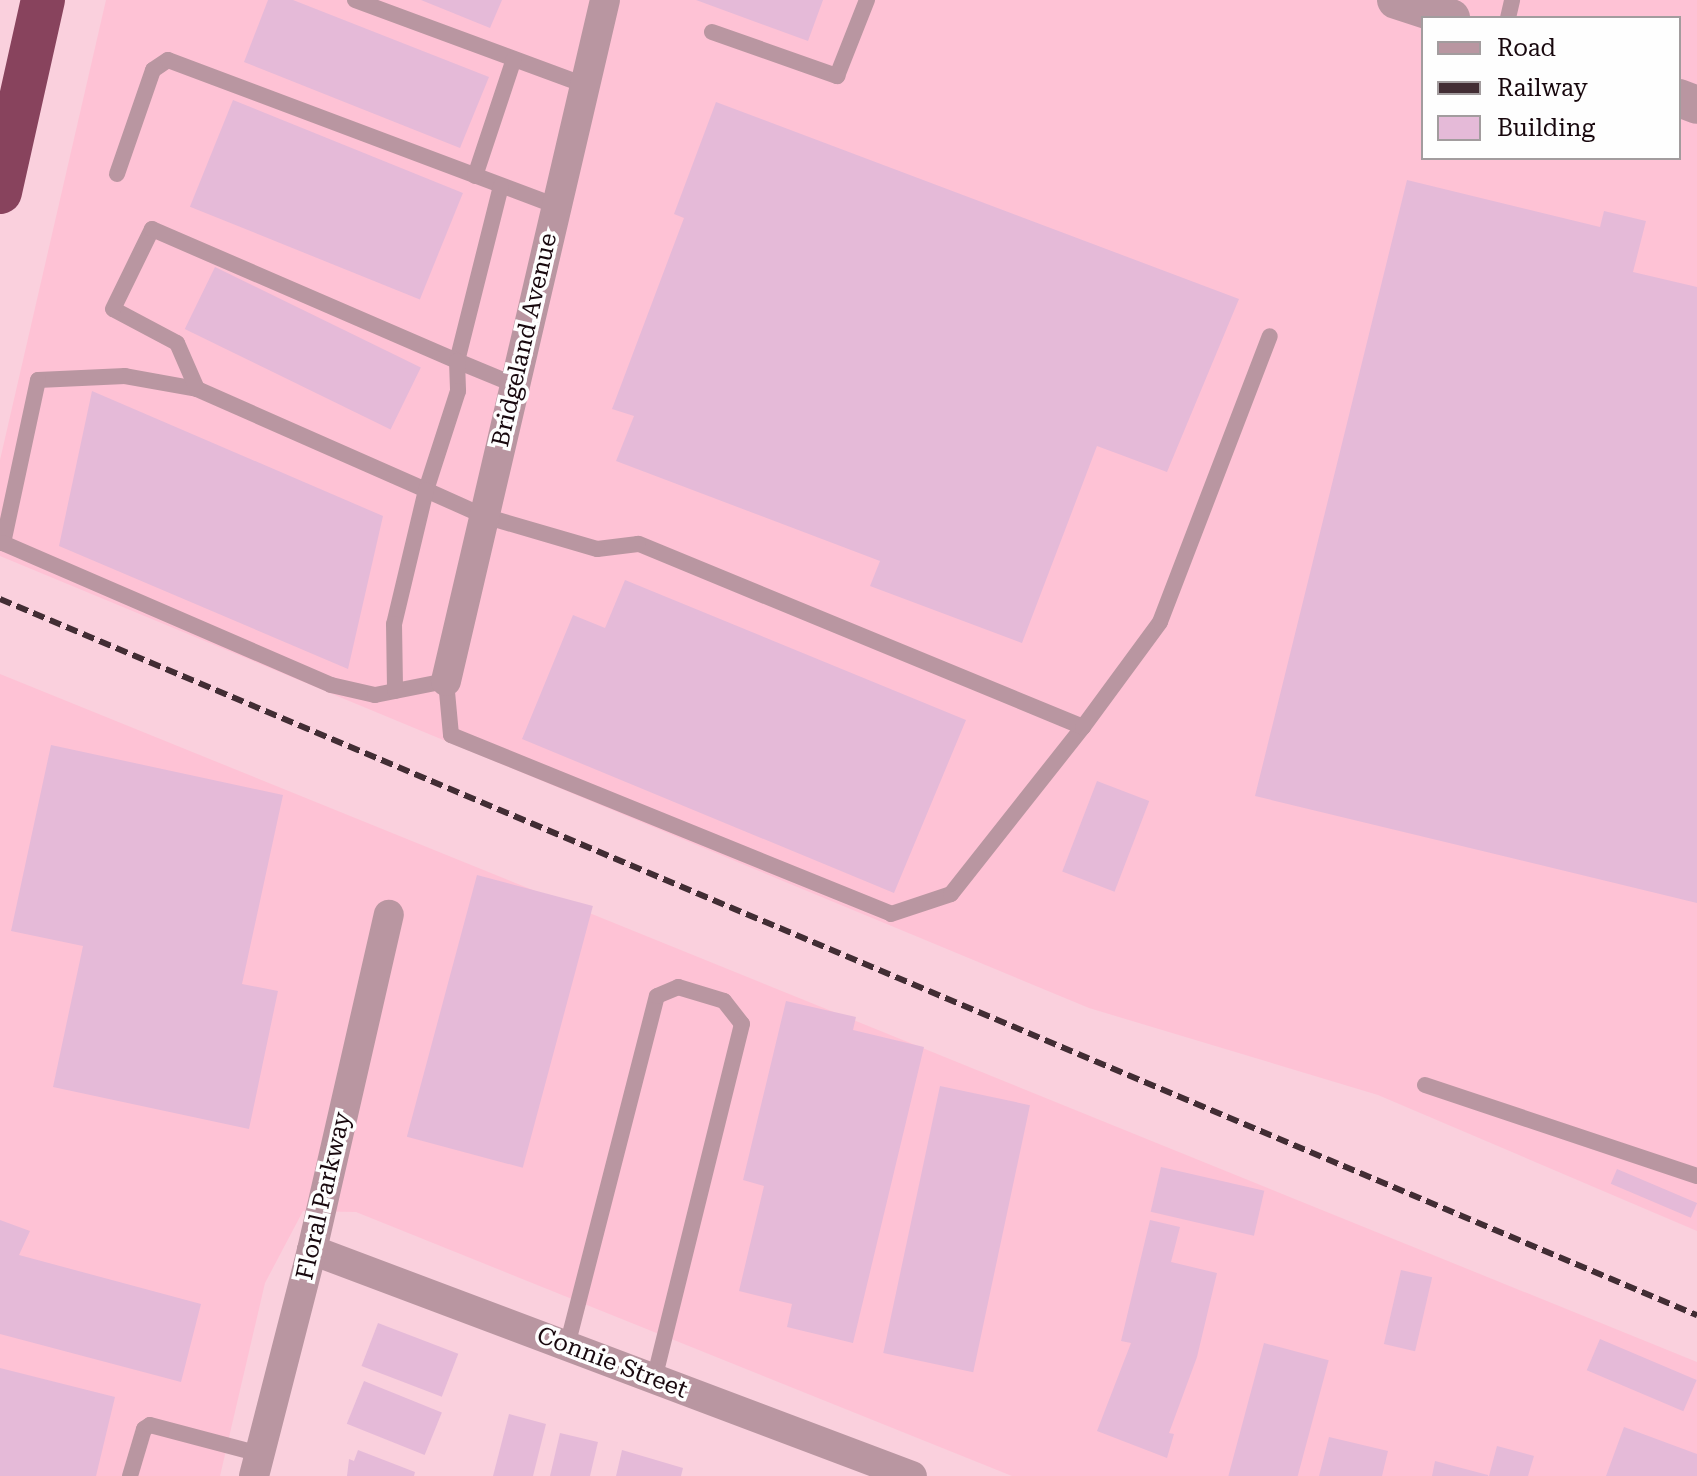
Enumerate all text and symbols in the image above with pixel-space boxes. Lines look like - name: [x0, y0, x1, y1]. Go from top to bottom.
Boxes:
- legend: [1421, 16, 1681, 160]
- text: Road: [1497, 34, 1556, 62]
- text: Railway: [1497, 74, 1588, 102]
- text: Building: [1497, 114, 1595, 142]
- street label: Bridgeland Avenue: [486, 230, 564, 450]
- street label: Floral Parkway: [291, 1109, 357, 1283]
- street label: Connie Street: [533, 1321, 691, 1405]

